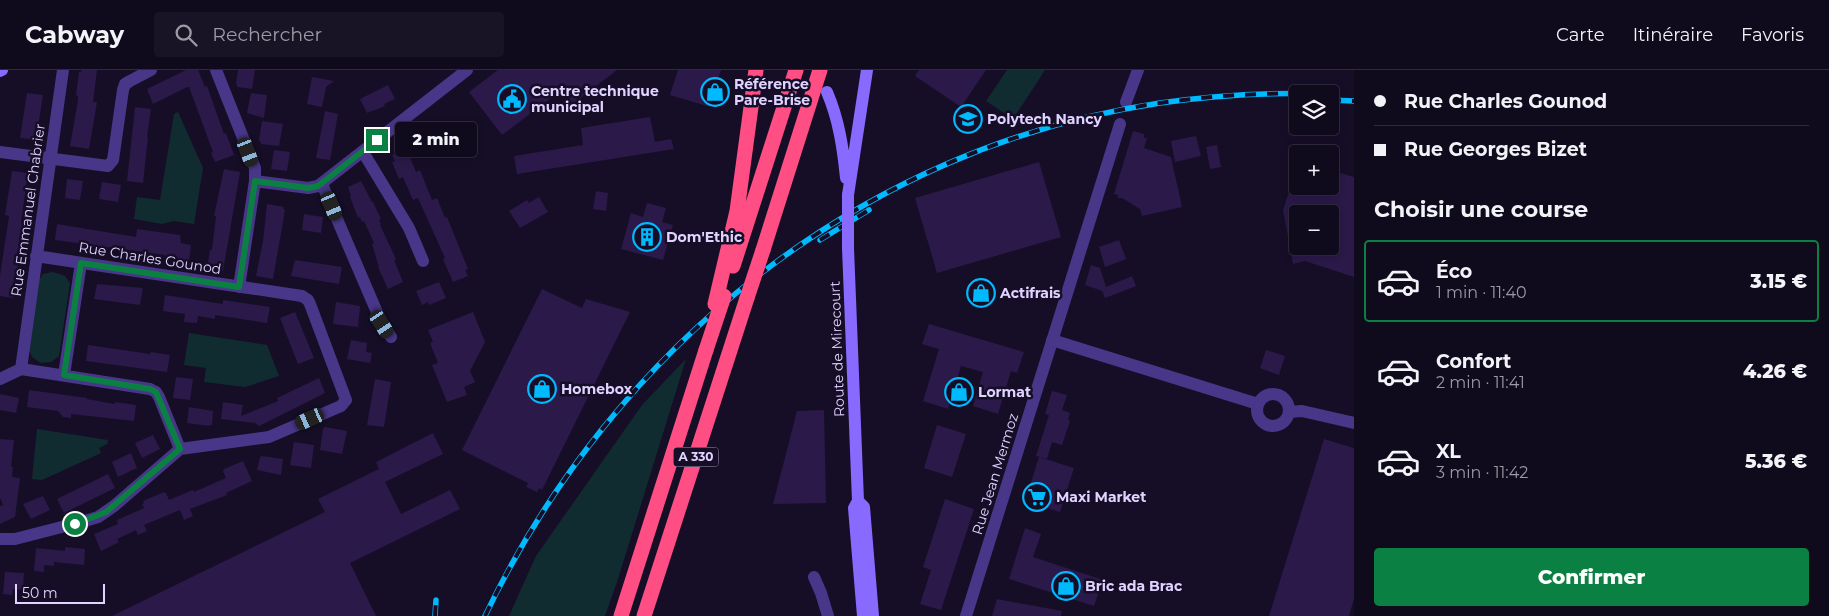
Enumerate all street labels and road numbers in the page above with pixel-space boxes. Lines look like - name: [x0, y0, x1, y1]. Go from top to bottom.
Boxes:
- street label: Rue Emmanuel Chabrier: [7, 122, 49, 298]
- street label: Rue Charles Gounod: [77, 238, 223, 278]
- street label: Route de Mirecourt: [826, 280, 848, 417]
- street label: Rue Jean Mermoz: [968, 411, 1022, 537]
- road number: A 330: [674, 448, 718, 467]

